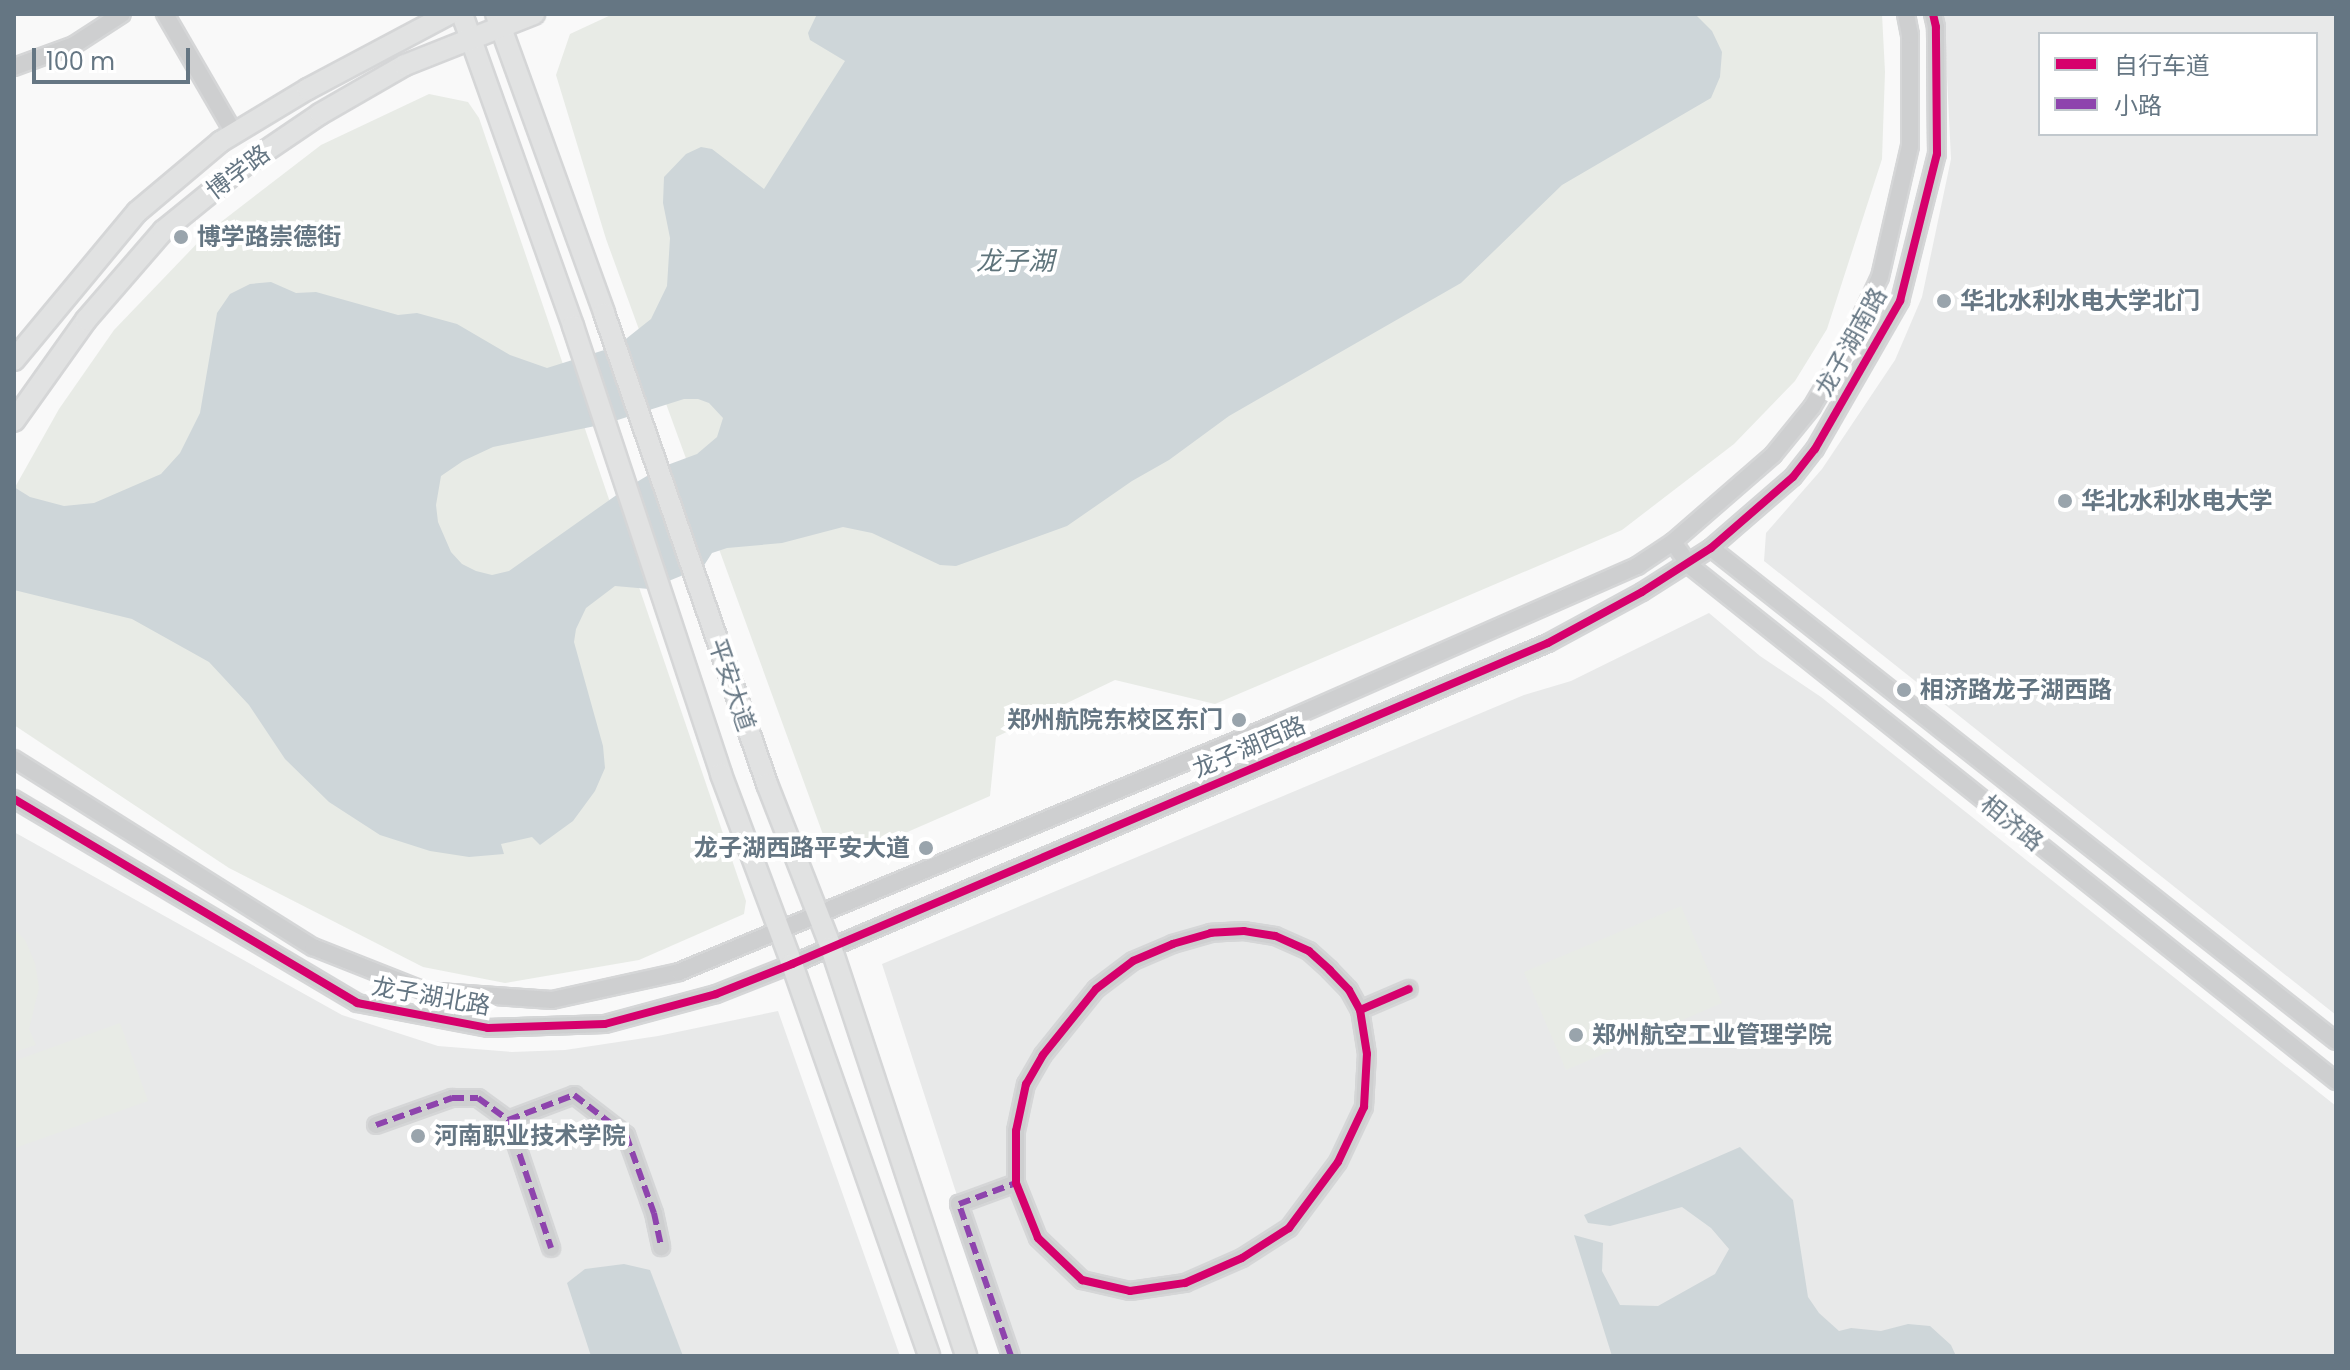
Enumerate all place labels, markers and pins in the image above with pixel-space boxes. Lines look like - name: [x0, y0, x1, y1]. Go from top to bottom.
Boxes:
- place label: 博学路崇德街: [197, 223, 341, 251]
- marker: 博学路崇德街: [172, 228, 190, 246]
- place label: 华北水利水电大学北门: [1960, 287, 2200, 315]
- marker: 华北水利水电大学北门: [1935, 292, 1953, 310]
- place label: 华北水利水电大学: [2081, 487, 2273, 515]
- marker: 华北水利水电大学: [2056, 492, 2074, 510]
- place label: 相济路龙子湖西路: [1920, 676, 2112, 704]
- marker: 相济路龙子湖西路: [1895, 681, 1913, 699]
- place label: 郑州航院东校区东门: [1007, 706, 1223, 734]
- marker: 郑州航院东校区东门: [1230, 711, 1248, 729]
- place label: 龙子湖西路平安大道: [694, 834, 910, 862]
- marker: 龙子湖西路平安大道: [917, 839, 935, 857]
- place label: 郑州航空工业管理学院: [1592, 1021, 1832, 1049]
- marker: 郑州航空工业管理学院: [1567, 1026, 1585, 1044]
- place label: 河南职业技术学院: [434, 1122, 626, 1150]
- marker: 河南职业技术学院: [409, 1127, 427, 1145]

